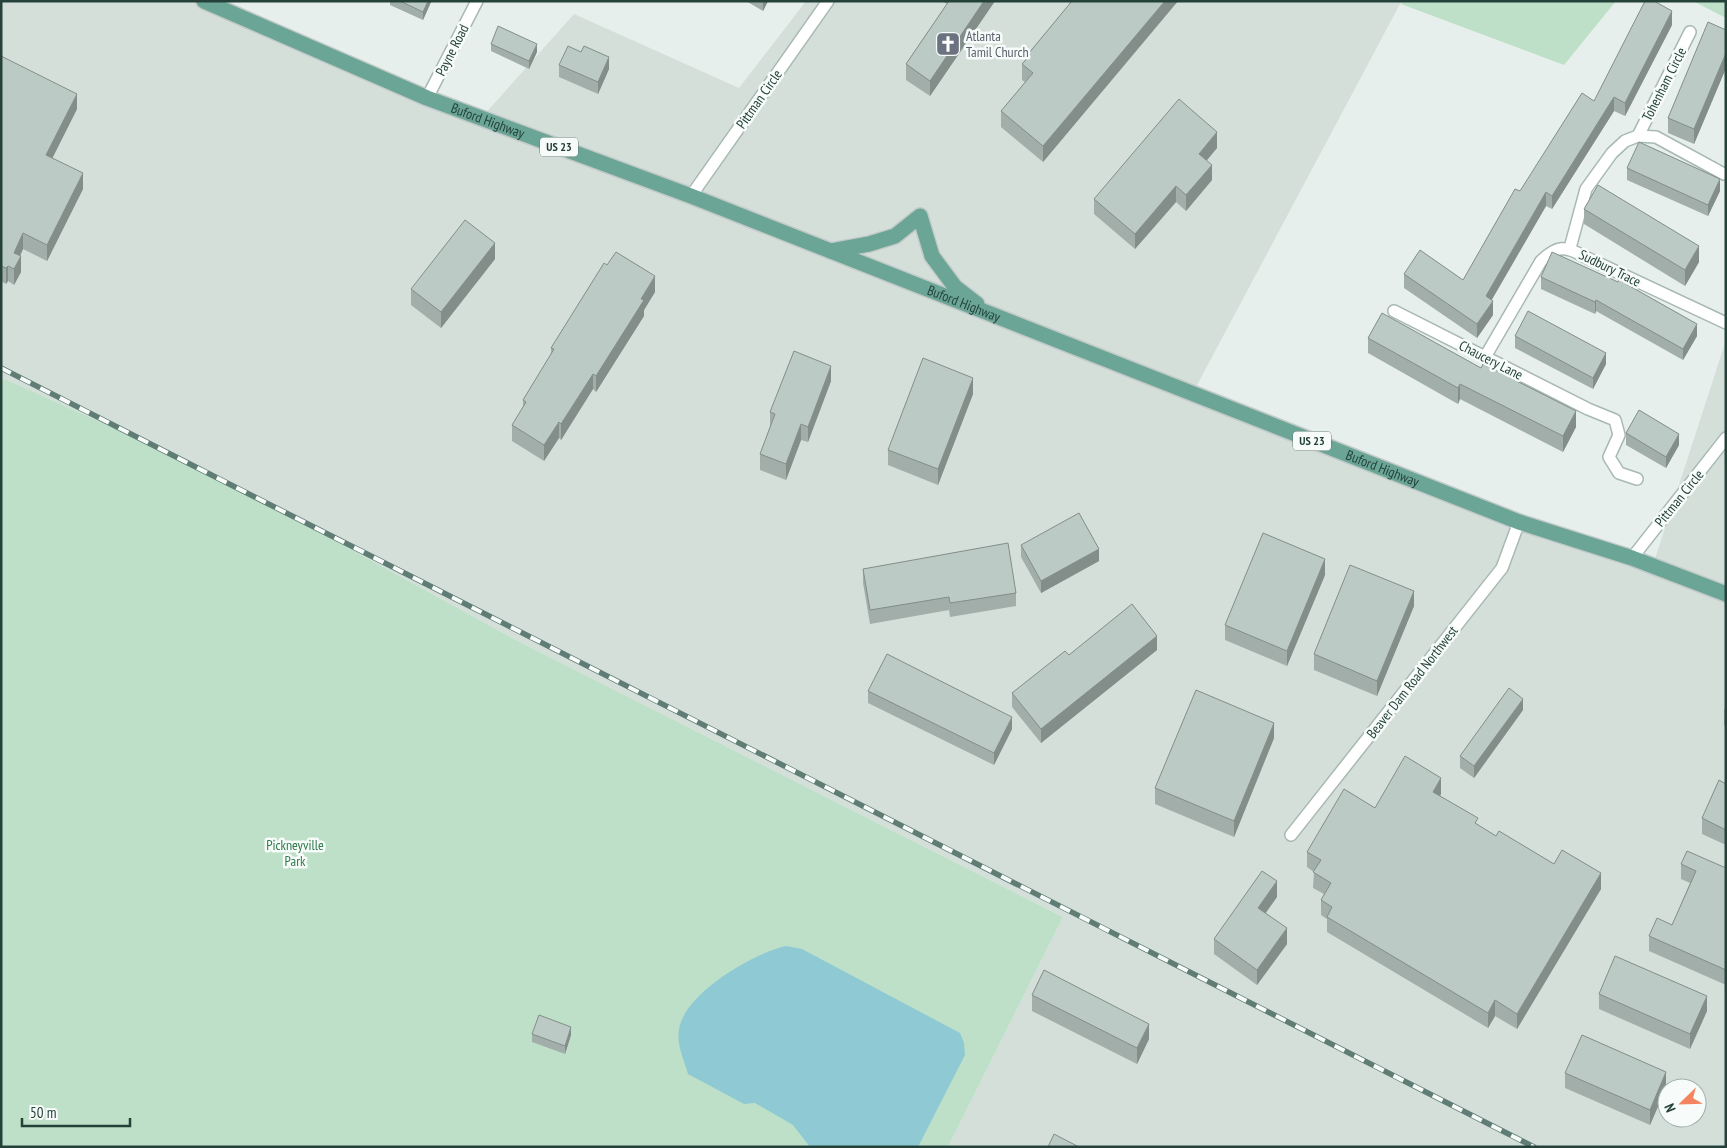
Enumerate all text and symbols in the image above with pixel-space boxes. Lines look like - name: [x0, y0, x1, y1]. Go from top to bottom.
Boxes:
- street label: Payne Road: [431, 21, 473, 79]
- place label: Atlanta Tamil Church: [966, 27, 1029, 61]
- church icon: Atlanta Tamil Church: [935, 31, 961, 57]
- street label: Tohenham Circle: [1638, 44, 1690, 124]
- street label: Pittman Circle: [732, 66, 786, 132]
- street label: Buford Highway: [449, 99, 528, 143]
- road number: US 23: [540, 138, 578, 156]
- street label: Sudbury Trace: [1576, 245, 1644, 291]
- street label: Buford Highway: [925, 281, 1004, 326]
- street label: Chaucery Lane: [1456, 336, 1526, 384]
- road number: US 23: [1293, 432, 1331, 451]
- street label: Buford Highway: [1343, 446, 1422, 491]
- street label: Pittman Circle: [1651, 466, 1708, 530]
- street label: Beaver Dam Road Northwest: [1362, 622, 1462, 742]
- park label: Pickneyville Park: [266, 836, 324, 870]
- north arrow: [1657, 1078, 1707, 1128]
- scale bar: [22, 1096, 130, 1128]
- text: N: [1660, 1101, 1680, 1115]
- text: 50 m: [30, 1103, 56, 1122]

